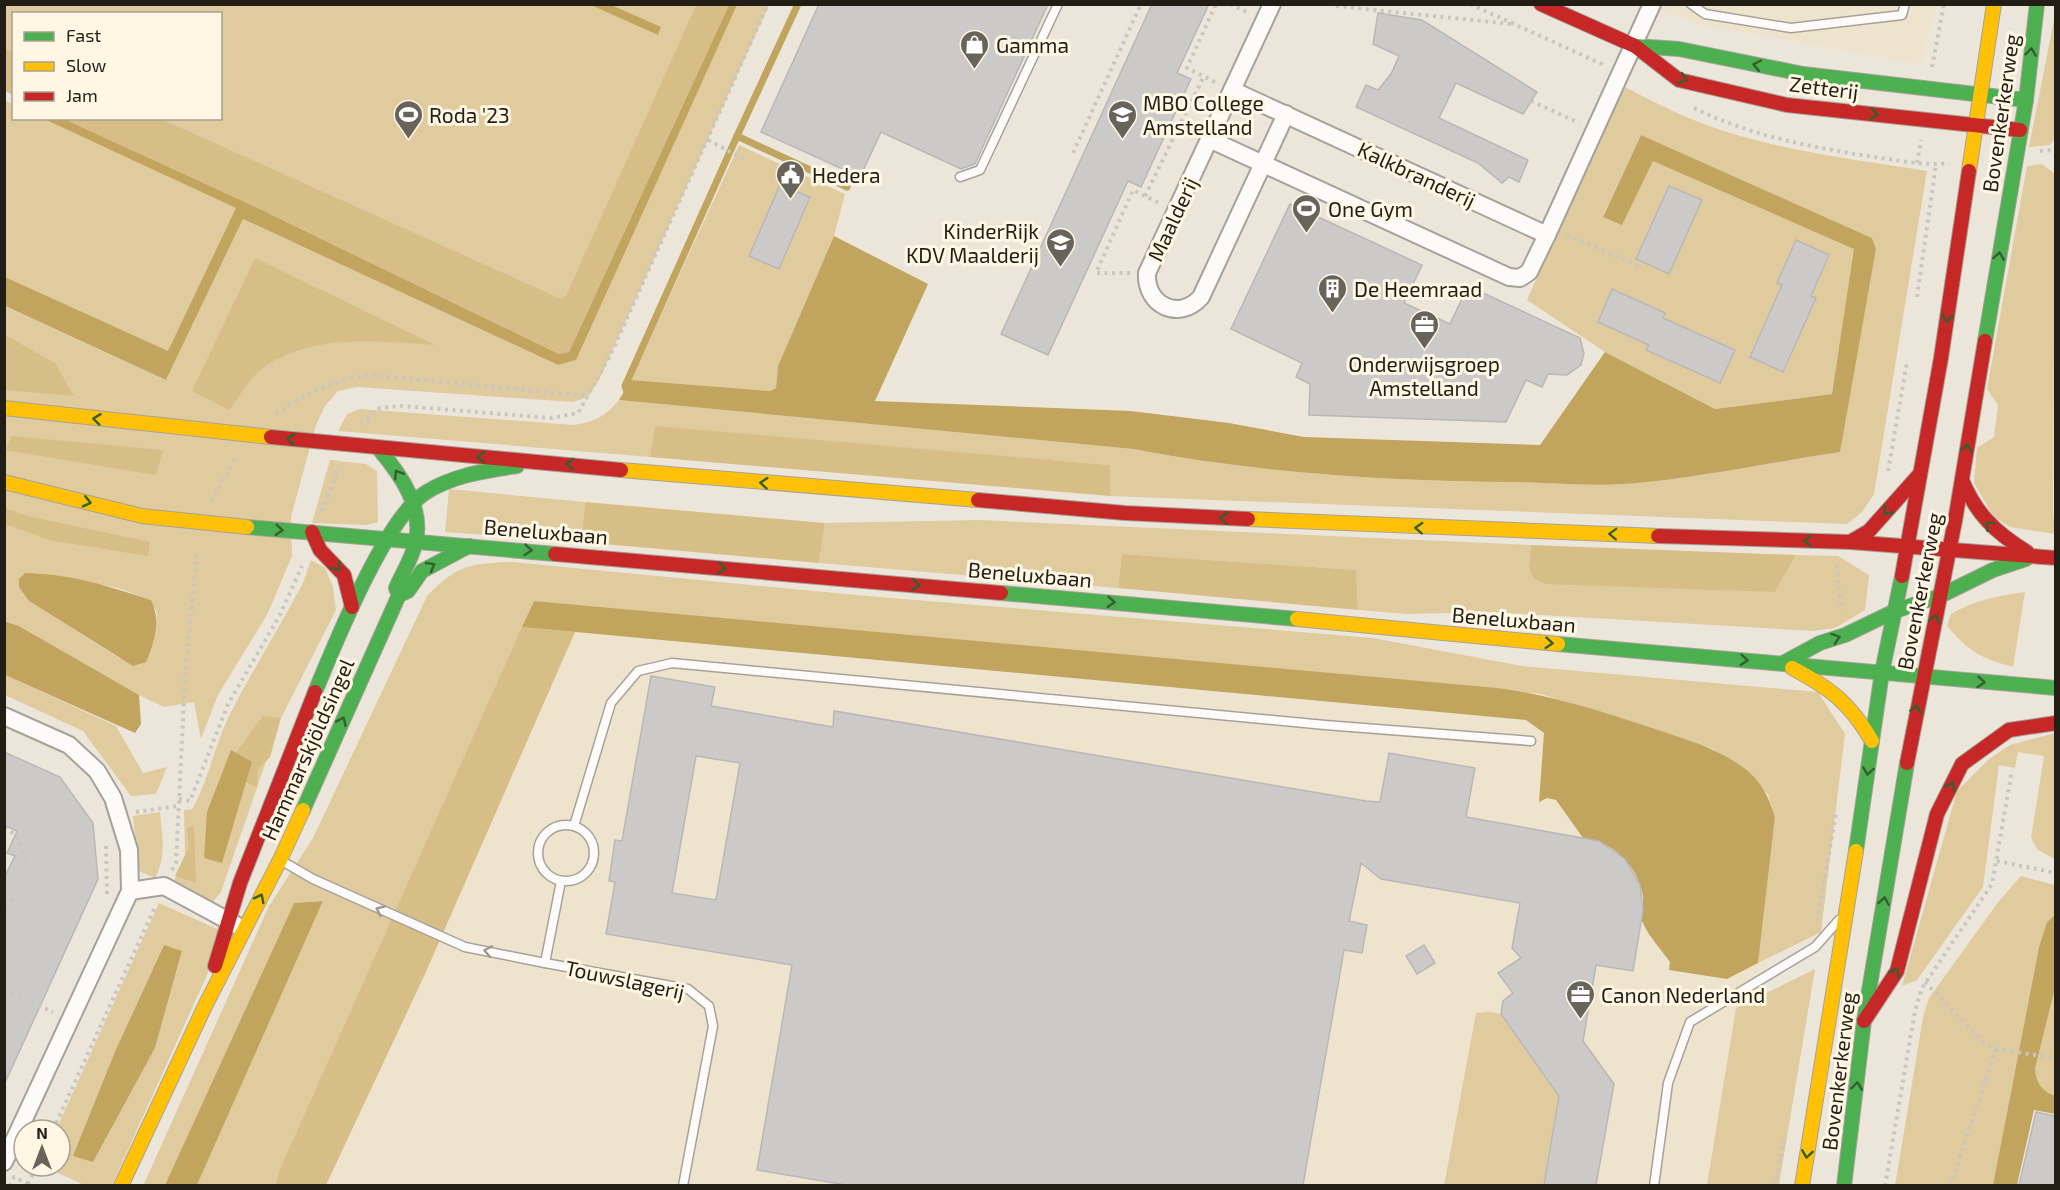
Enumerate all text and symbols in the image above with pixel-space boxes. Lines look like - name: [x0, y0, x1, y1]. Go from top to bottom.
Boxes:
- legend: [12, 12, 222, 120]
- text: Fast: [66, 24, 101, 46]
- shop icon: Gamma: [959, 28, 991, 70]
- place label: Gamma: [996, 32, 1069, 57]
- street label: Bovenkerkerweg: [1977, 32, 2024, 194]
- one-way arrow: [2025, 48, 2037, 57]
- text: Slow: [66, 54, 107, 76]
- one-way arrow: [1752, 59, 1762, 72]
- street label: Zetterij: [1788, 70, 1860, 105]
- one-way arrow: [1677, 72, 1687, 85]
- text: Jam: [66, 84, 98, 106]
- place label: MBO College Amstelland: [1143, 90, 1264, 139]
- sports icon: Roda '23: [392, 98, 424, 140]
- school or university icon: MBO College Amstelland: [1106, 98, 1138, 140]
- place label: Roda '23: [429, 102, 510, 127]
- one-way arrow: [1869, 107, 1878, 120]
- street label: Kalkbranderij: [1354, 136, 1480, 213]
- public building icon: Hedera: [775, 158, 807, 200]
- place label: Hedera: [812, 162, 881, 187]
- street label: Maalderij: [1142, 173, 1203, 265]
- sports icon: One Gym: [1291, 192, 1323, 234]
- place label: One Gym: [1328, 196, 1413, 221]
- place label: KinderRijk KDV Maalderij: [906, 218, 1039, 268]
- school or university icon: KinderRijk KDV Maalderij: [1044, 226, 1076, 268]
- one-way arrow: [1992, 251, 2005, 261]
- building icon: De Heemraad: [1317, 272, 1349, 314]
- place label: De Heemraad: [1354, 276, 1482, 301]
- office icon: Onderwijsgroep Amstelland: [1408, 308, 1440, 350]
- one-way arrow: [1941, 313, 1954, 323]
- place label: Onderwijsgroep Amstelland: [1348, 351, 1500, 400]
- one-way arrow: [92, 413, 101, 426]
- one-way arrow: [286, 433, 295, 446]
- one-way arrow: [1960, 444, 1973, 454]
- one-way arrow: [476, 451, 485, 464]
- one-way arrow: [566, 458, 575, 471]
- one-way arrow: [394, 470, 406, 480]
- one-way arrow: [760, 477, 769, 490]
- one-way arrow: [81, 495, 91, 508]
- one-way arrow: [1883, 505, 1894, 515]
- street label: Bovenkerkerweg: [1891, 510, 1947, 672]
- one-way arrow: [1219, 511, 1228, 524]
- street label: Beneluxbaan: [483, 513, 609, 549]
- one-way arrow: [1414, 521, 1423, 534]
- one-way arrow: [1985, 521, 1995, 532]
- one-way arrow: [275, 523, 284, 536]
- one-way arrow: [1609, 528, 1618, 541]
- one-way arrow: [1804, 534, 1813, 547]
- one-way arrow: [523, 544, 532, 557]
- street label: Beneluxbaan: [967, 556, 1093, 592]
- one-way arrow: [330, 560, 341, 571]
- one-way arrow: [718, 561, 727, 574]
- one-way arrow: [425, 562, 435, 573]
- one-way arrow: [912, 578, 921, 591]
- one-way arrow: [1106, 595, 1115, 608]
- street label: Beneluxbaan: [1451, 601, 1577, 637]
- one-way arrow: [1928, 614, 1941, 624]
- one-way arrow: [1830, 633, 1841, 645]
- one-way arrow: [1545, 636, 1554, 649]
- one-way arrow: [1739, 653, 1748, 666]
- street label: Hammarskjöldsingel: [256, 654, 360, 844]
- one-way arrow: [1977, 675, 1986, 688]
- one-way arrow: [1909, 704, 1922, 714]
- one-way arrow: [335, 717, 347, 728]
- one-way arrow: [1862, 767, 1874, 776]
- one-way arrow: [1944, 781, 1955, 792]
- one-way arrow: [253, 893, 264, 904]
- one-way arrow: [1877, 897, 1890, 907]
- one-way arrow: [376, 905, 387, 917]
- one-way arrow: [484, 945, 494, 958]
- street label: Touwslagerij: [563, 954, 687, 1005]
- one-way arrow: [1888, 967, 1900, 978]
- office icon: Canon Nederland: [1564, 978, 1596, 1020]
- place label: Canon Nederland: [1601, 982, 1765, 1007]
- street label: Bovenkerkerweg: [1816, 990, 1860, 1152]
- one-way arrow: [1850, 1081, 1862, 1090]
- north arrow: [12, 1118, 72, 1178]
- text: N: [36, 1123, 48, 1142]
- one-way arrow: [1802, 1150, 1814, 1159]

